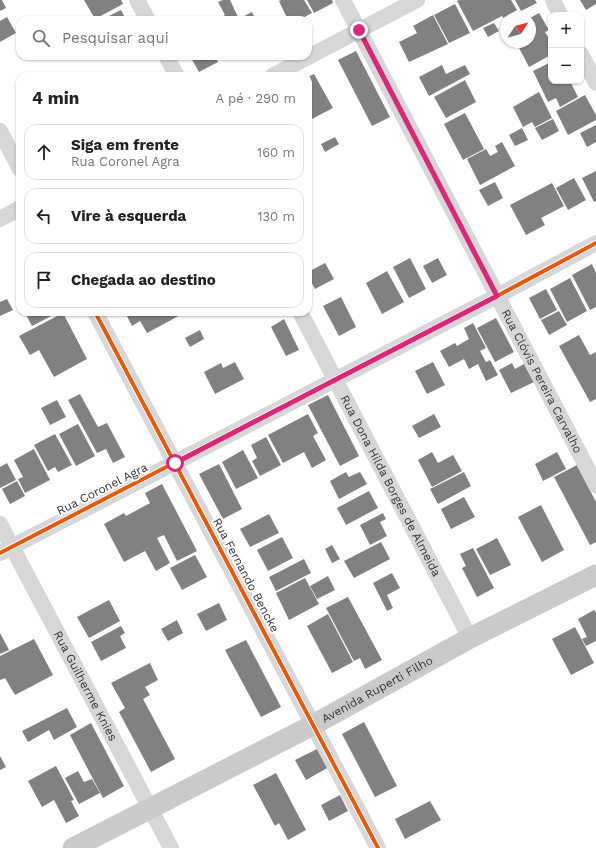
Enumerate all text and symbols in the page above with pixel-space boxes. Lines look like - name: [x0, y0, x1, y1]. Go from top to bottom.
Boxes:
- north arrow: [500, 12, 536, 48]
- map controls: [548, 12, 584, 84]
- button: +: [548, 12, 584, 48]
- search box: [16, 16, 312, 60]
- route end: [350, 21, 368, 39]
- icon: search: [30, 27, 52, 49]
- text: Pesquisar aqui: [62, 29, 169, 47]
- button: −: [548, 48, 584, 84]
- text: 4 min: [32, 88, 79, 108]
- text: A pé · 290 m: [216, 91, 296, 106]
- text: Siga em frente: [71, 136, 179, 154]
- icon: ahead: [33, 141, 55, 163]
- text: 160 m: [257, 145, 295, 160]
- text: Rua Coronel Agra: [71, 154, 180, 169]
- icon: left: [33, 205, 55, 227]
- text: Vire à esquerda: [71, 207, 186, 225]
- text: 130 m: [257, 209, 295, 224]
- icon: arrive: [33, 269, 55, 291]
- text: Chegada ao destino: [71, 271, 216, 289]
- street label: Rua Clóvis Pereira Carvalho: [499, 307, 585, 456]
- street label: Rua Dona Hilda Borges de Almeida: [338, 393, 444, 579]
- route start: [166, 454, 184, 472]
- street label: Rua Coronel Agra: [54, 460, 150, 518]
- street label: Rua Fernando Bencke: [210, 516, 282, 635]
- street label: Rua Guilherme Knies: [51, 628, 120, 743]
- street label: Avenida Ruperti Filho: [319, 653, 435, 726]

